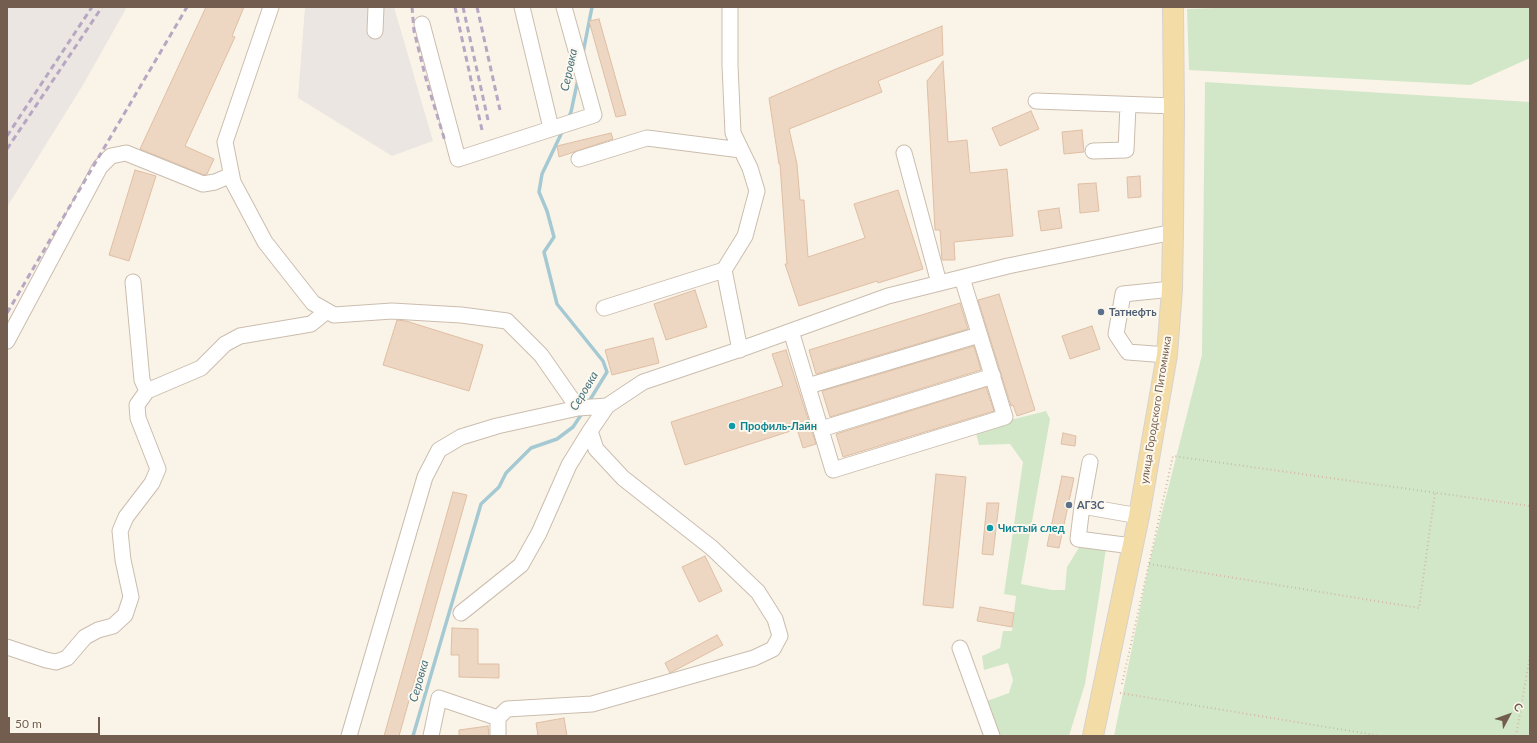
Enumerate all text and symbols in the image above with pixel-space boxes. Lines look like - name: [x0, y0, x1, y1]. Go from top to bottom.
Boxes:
- water label: Серовка: [557, 47, 581, 93]
- place label: Татнефть: [1109, 305, 1157, 319]
- marker: Татнефть: [1096, 307, 1106, 317]
- street label: улица Городского Питомника: [1138, 335, 1174, 485]
- water label: Серовка: [567, 369, 601, 413]
- place label: Профиль-Лайн: [740, 419, 817, 433]
- marker: Профиль-Лайн: [727, 421, 737, 431]
- place label: АГЗС: [1077, 498, 1104, 512]
- marker: АГЗС: [1064, 500, 1074, 510]
- place label: Чистый след: [998, 521, 1065, 535]
- marker: Чистый след: [985, 523, 995, 533]
- water label: Серовка: [406, 658, 432, 704]
- north arrow: [1489, 695, 1529, 735]
- text: С: [1511, 700, 1526, 714]
- scale bar: [10, 709, 102, 735]
- text: 50 m: [15, 716, 42, 731]

